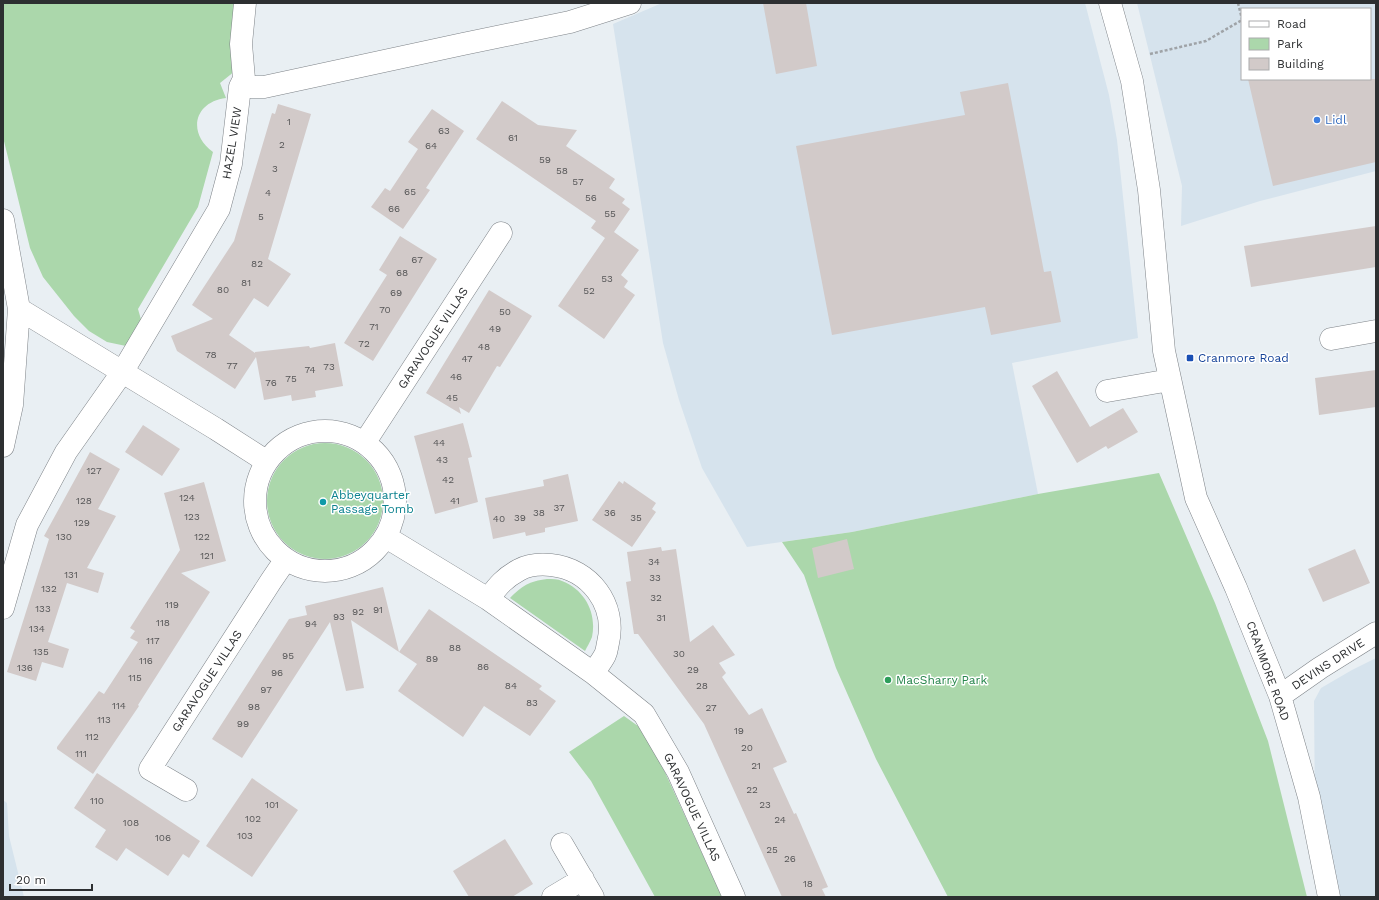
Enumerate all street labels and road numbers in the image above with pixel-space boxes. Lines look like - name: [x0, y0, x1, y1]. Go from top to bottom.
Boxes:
- street label: HAZEL VIEW: [219, 105, 245, 180]
- street label: GARAVOGUE VILLAS: [395, 285, 471, 391]
- street label: CRANMORE ROAD: [1243, 619, 1293, 723]
- street label: GARAVOGUE VILLAS: [169, 628, 245, 734]
- street label: DEVINS DRIVE: [1289, 635, 1367, 693]
- street label: GARAVOGUE VILLAS: [661, 751, 723, 863]

